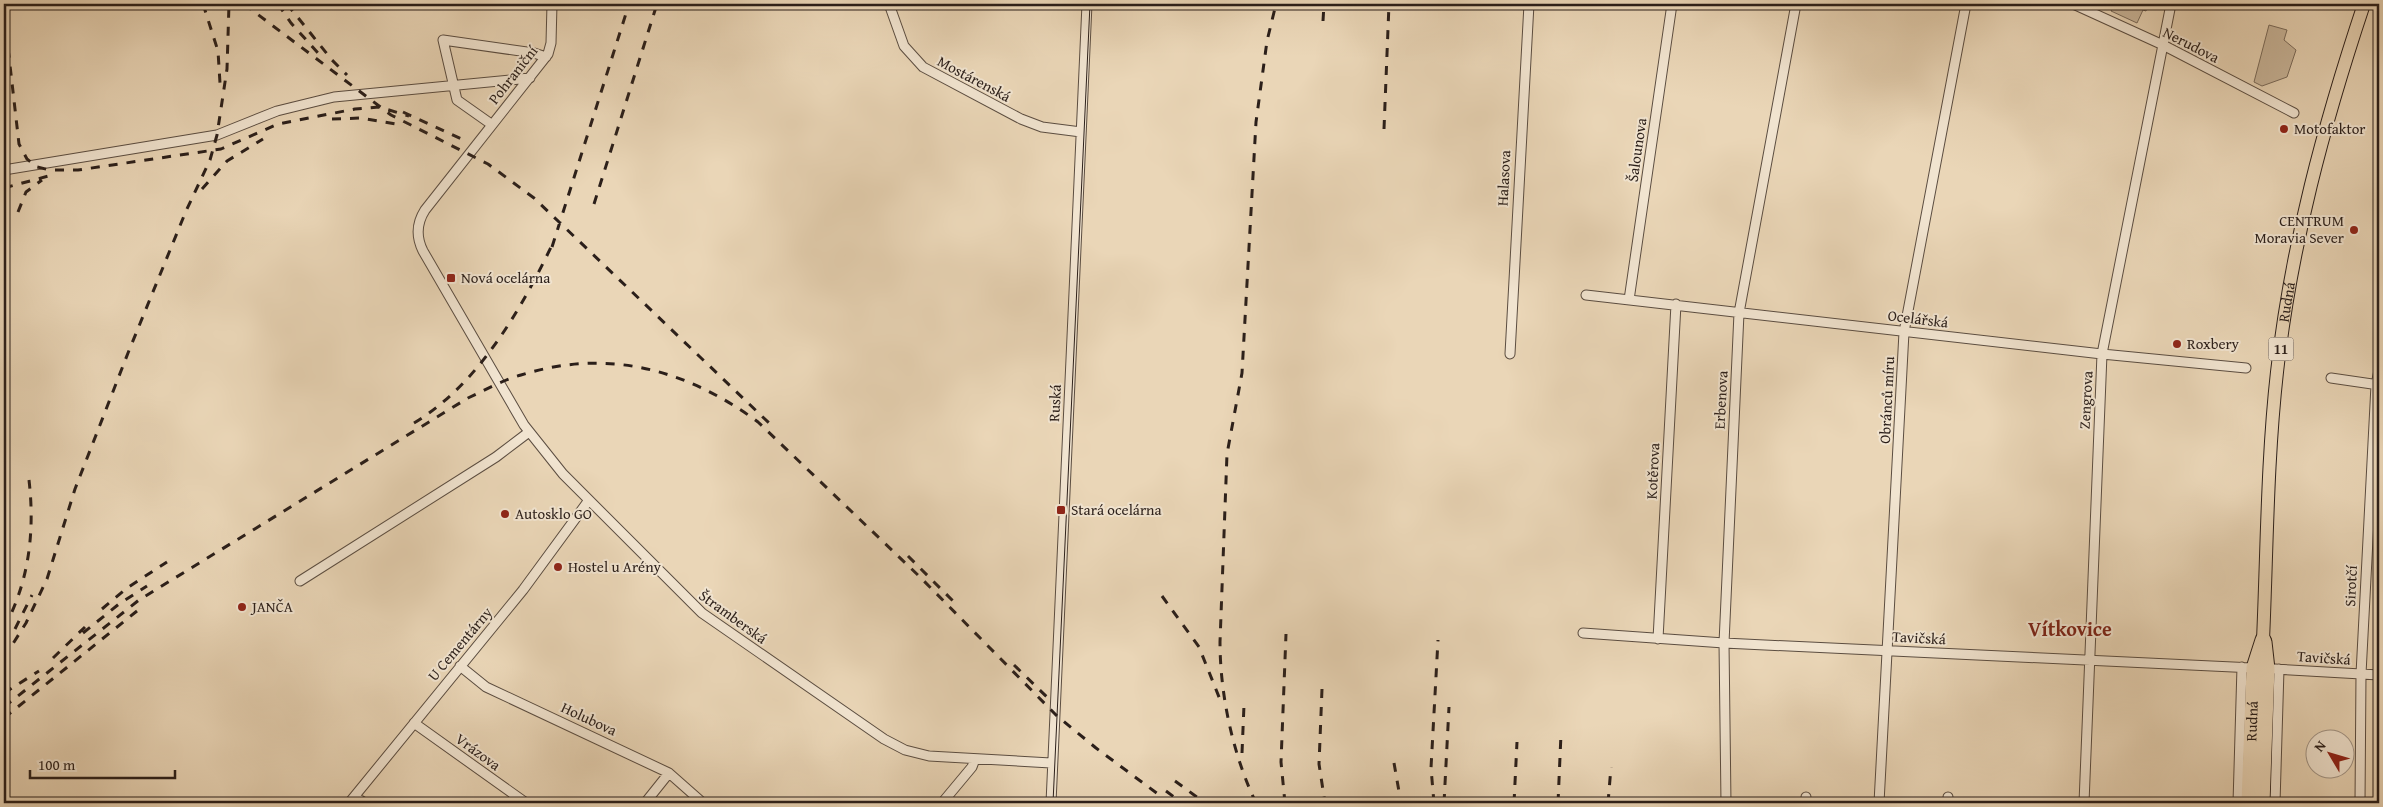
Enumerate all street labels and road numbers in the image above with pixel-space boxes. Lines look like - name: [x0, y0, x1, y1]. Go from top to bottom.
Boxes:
- street label: Nerudova: [2159, 21, 2223, 68]
- street label: Pohraniční: [483, 40, 543, 108]
- street label: Mostárenská: [934, 50, 1015, 107]
- street label: Šalounova: [1622, 117, 1651, 183]
- street label: Halasova: [1492, 150, 1515, 206]
- street label: Rudná: [2273, 280, 2300, 324]
- street label: Ocelářská: [1887, 304, 1950, 333]
- road number: 11: [2268, 338, 2294, 360]
- street label: Obránců míru: [1874, 355, 1899, 444]
- street label: Erbenova: [1708, 370, 1733, 430]
- street label: Zengrova: [2073, 370, 2098, 430]
- street label: Ruská: [1043, 384, 1066, 422]
- street label: Kotěrova: [1641, 442, 1664, 500]
- street label: Sirotčí: [2339, 564, 2362, 607]
- street label: Štramberská: [695, 585, 772, 649]
- street label: U Cementárny: [422, 602, 497, 685]
- street label: Tavičská: [1892, 626, 1946, 649]
- street label: Tavičská: [2297, 645, 2352, 670]
- street label: Holubova: [558, 696, 621, 741]
- street label: Rudná: [2240, 701, 2263, 742]
- street label: Vrázova: [451, 728, 505, 775]

